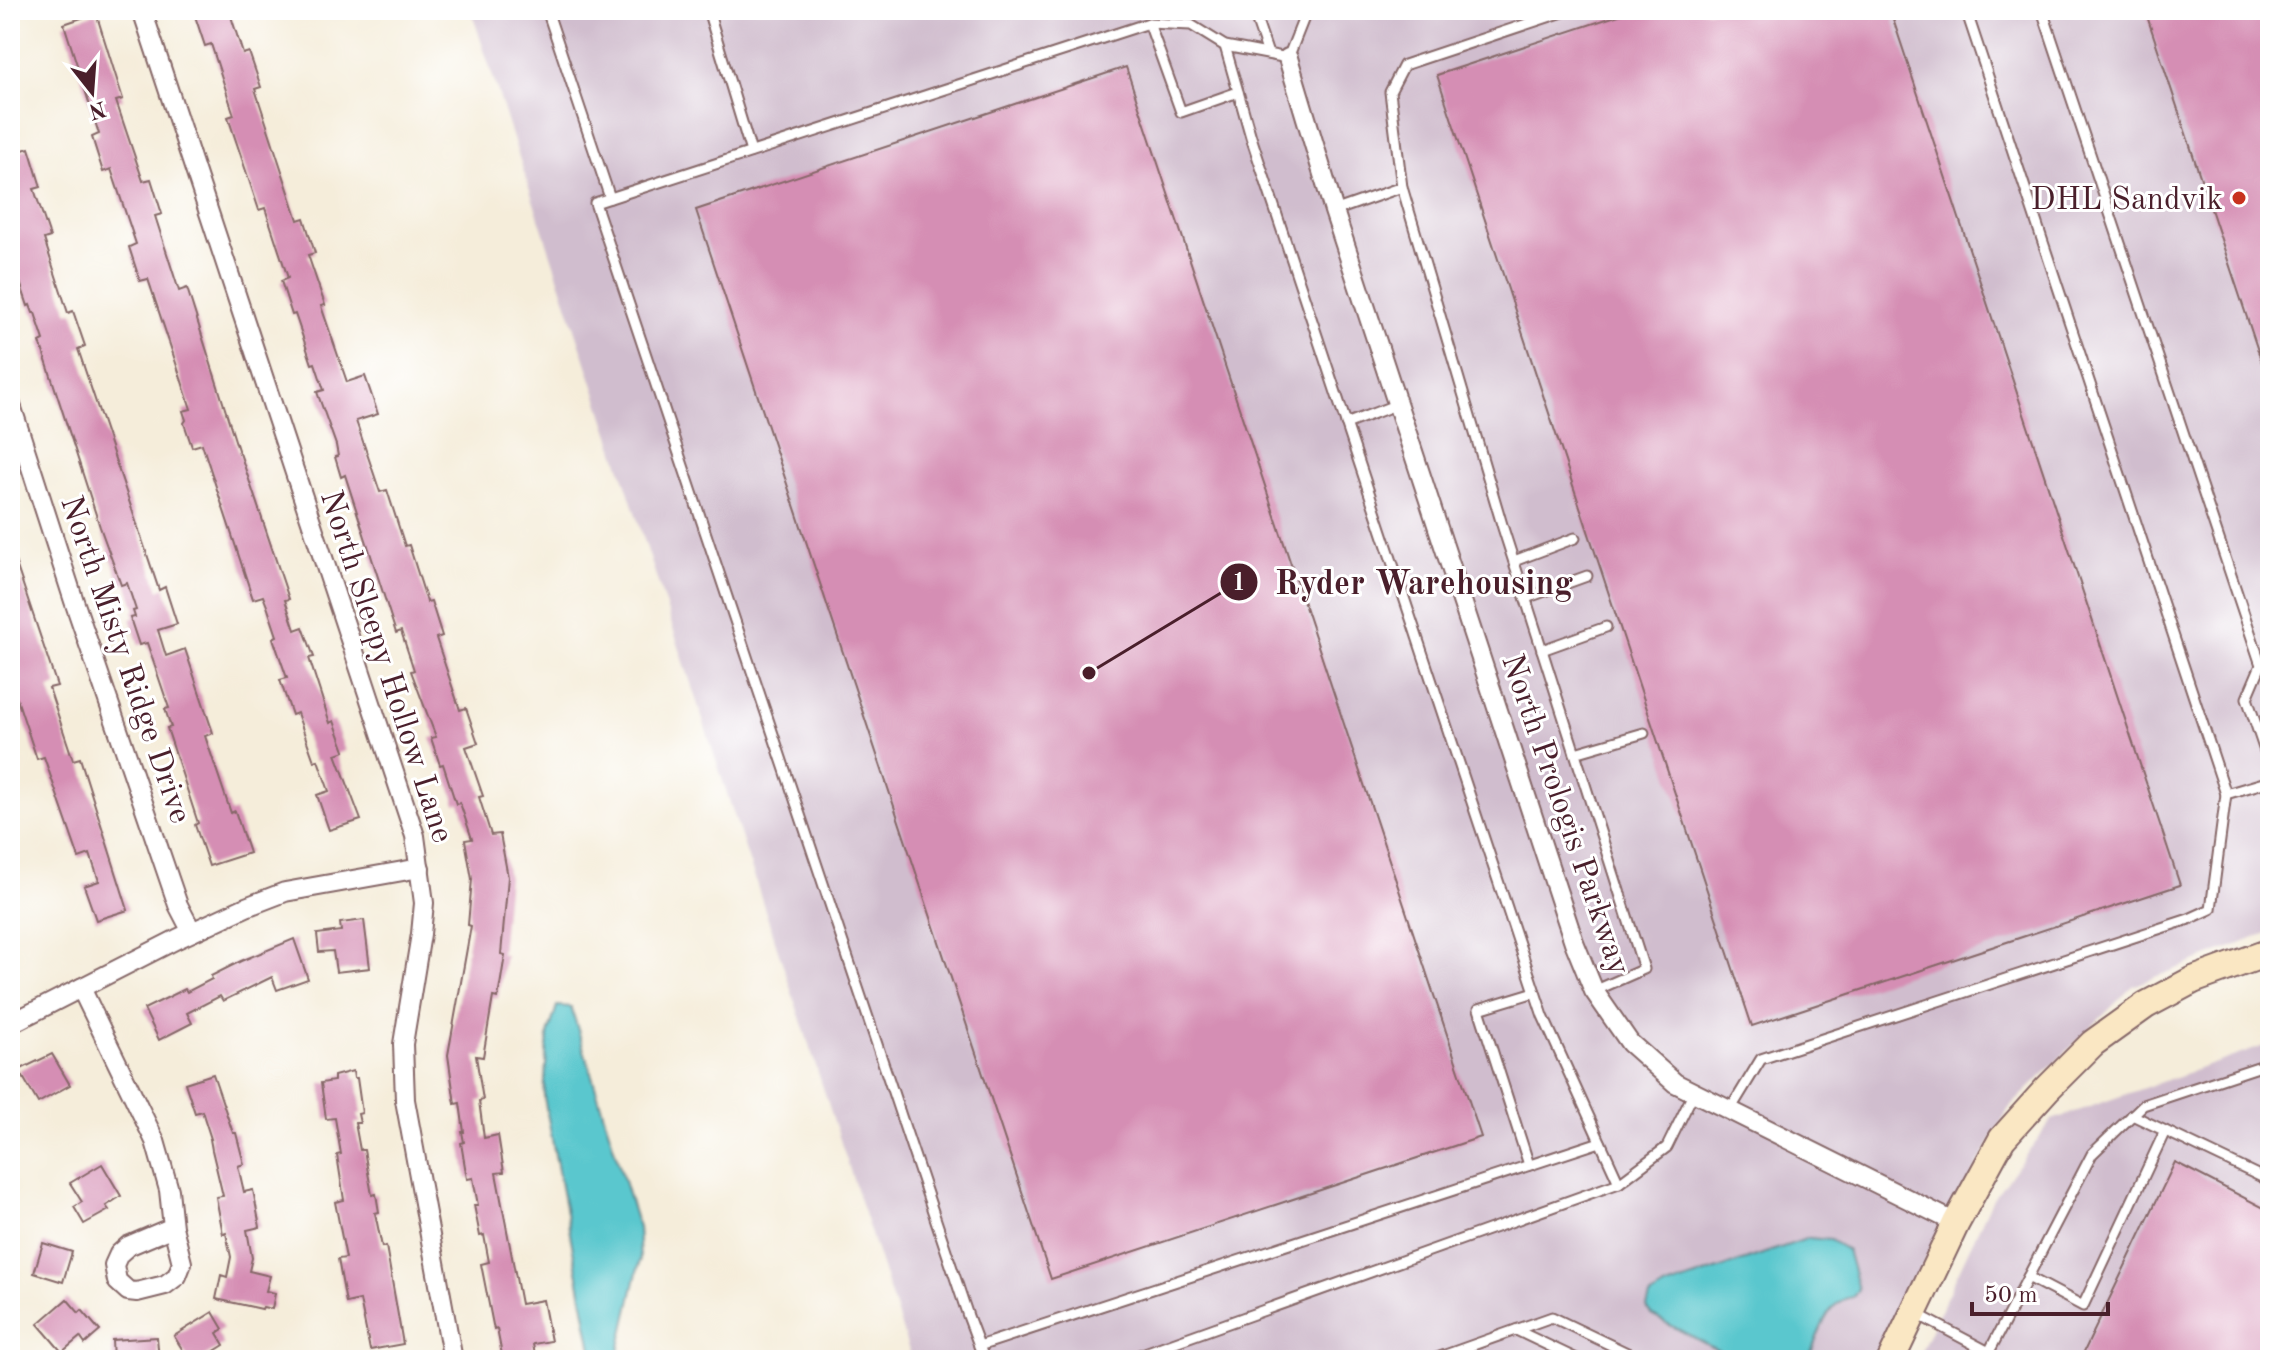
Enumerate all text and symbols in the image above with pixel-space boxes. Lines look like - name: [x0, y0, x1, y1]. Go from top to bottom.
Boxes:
- north arrow: [52, 52, 132, 132]
- text: N: [86, 96, 109, 122]
- place label: DHL Sandvik: [2031, 185, 2223, 217]
- marker: DHL Sandvik: [2230, 189, 2248, 207]
- street label: North Sleepy Hollow Lane: [313, 487, 457, 847]
- street label: North Misty Ridge Drive: [53, 492, 195, 828]
- callout: Ryder Warehousing: [1219, 553, 1589, 611]
- text: Ryder Warehousing: [1275, 568, 1573, 602]
- text: 1: [1232, 572, 1246, 596]
- street label: North Prologis Parkway: [1494, 650, 1634, 980]
- scale bar: [1972, 1266, 2108, 1316]
- text: 50 m: [1984, 1284, 2038, 1308]

